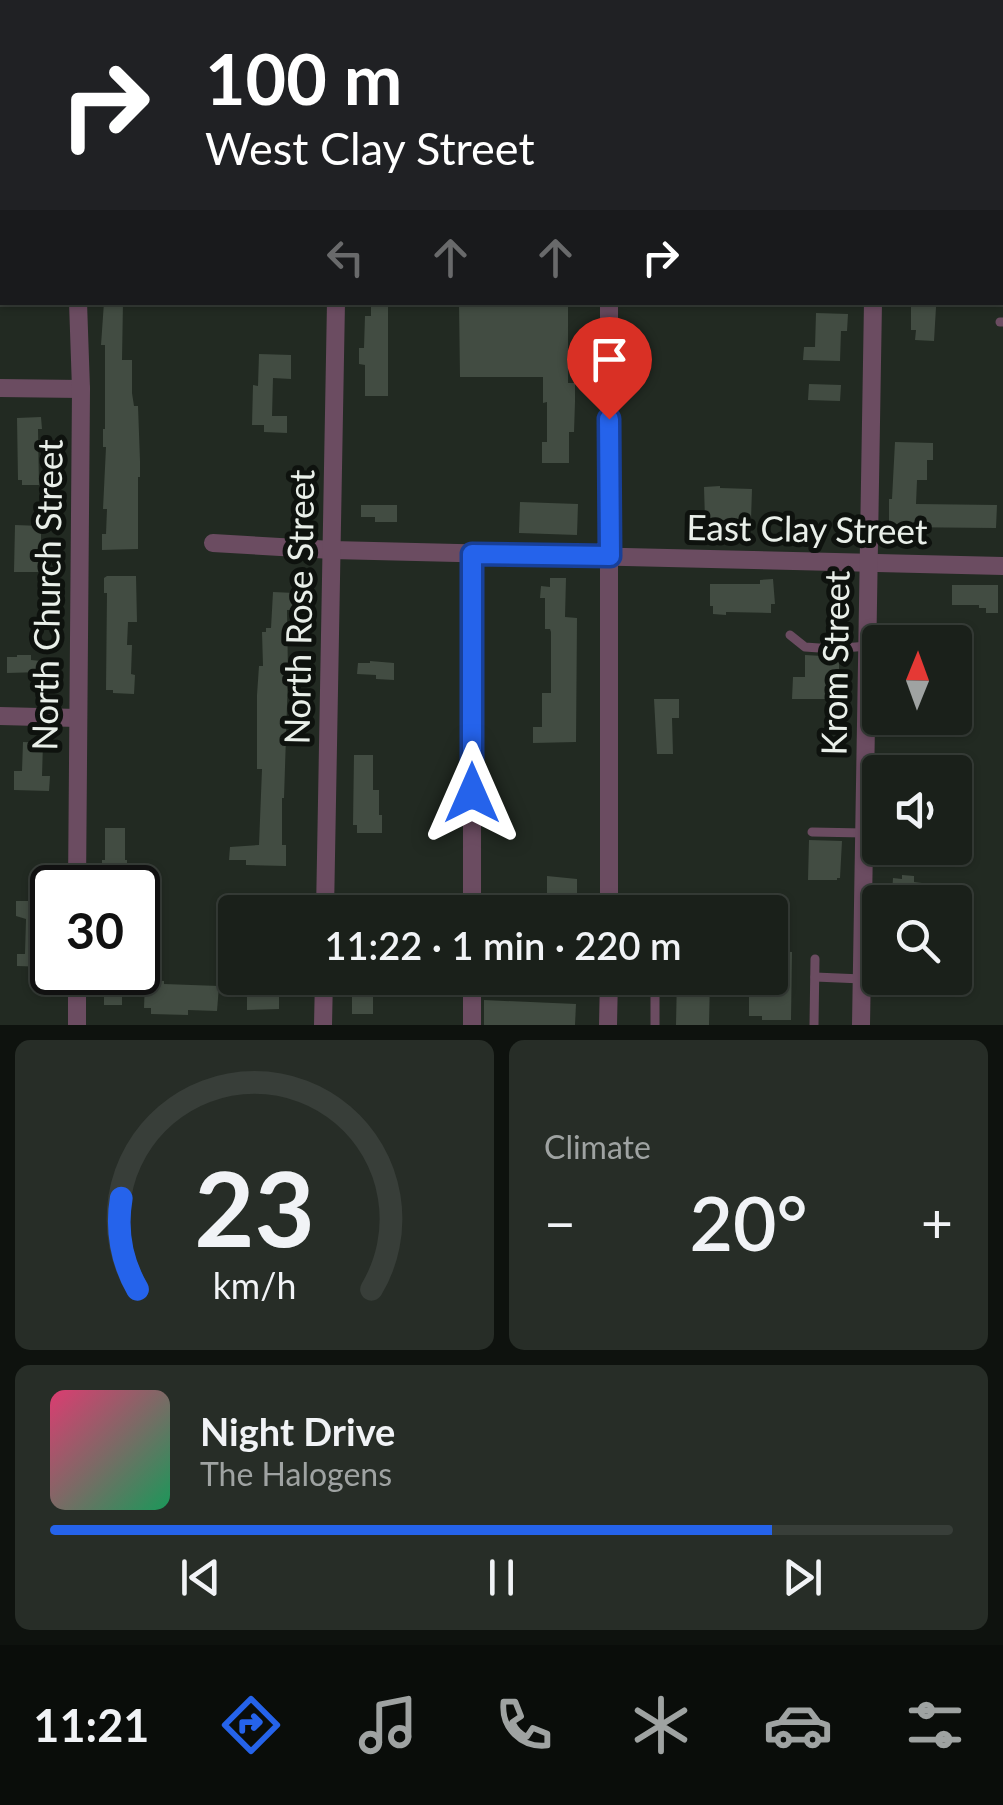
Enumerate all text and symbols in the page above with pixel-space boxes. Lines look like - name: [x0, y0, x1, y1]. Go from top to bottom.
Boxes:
- text: 100 m: [205, 36, 402, 120]
- icon: right: [40, 40, 170, 170]
- text: West Clay Street: [205, 121, 535, 175]
- icon: left: [318, 230, 373, 285]
- icon: ahead: [423, 230, 478, 285]
- icon: ahead: [528, 230, 583, 285]
- icon: right: [633, 230, 688, 285]
- pin: [567, 317, 652, 420]
- icon: arrive: [582, 332, 637, 387]
- street label: North Church Street: [22, 438, 70, 751]
- street label: North Rose Street: [275, 469, 321, 745]
- street label: East Clay Street: [686, 505, 928, 551]
- street label: Krom Street: [811, 570, 857, 756]
- north arrow: [862, 625, 972, 735]
- map controls: [862, 625, 972, 995]
- position arrow: [420, 741, 524, 845]
- button: sound: [862, 755, 972, 865]
- speed limit sign: 30: [30, 865, 160, 995]
- button: search: [862, 885, 972, 995]
- text: 11:22 · 1 min · 220 m: [325, 922, 681, 968]
- text: Climate: [544, 1127, 651, 1166]
- text: 23: [194, 1144, 315, 1269]
- text: 20°: [689, 1177, 808, 1267]
- text: −: [544, 1189, 576, 1255]
- text: +: [921, 1189, 953, 1255]
- text: km/h: [213, 1264, 296, 1307]
- text: Night Drive: [200, 1408, 395, 1454]
- text: The Halogens: [200, 1454, 392, 1493]
- icon: previous: [173, 1550, 228, 1605]
- icon: pause: [474, 1550, 529, 1605]
- icon: next: [775, 1550, 830, 1605]
- icon: directions: [216, 1690, 286, 1760]
- icon: music: [353, 1690, 423, 1760]
- icon: phone: [489, 1690, 559, 1760]
- icon: climate: [626, 1690, 696, 1760]
- icon: car: [763, 1690, 833, 1760]
- icon: filters: [900, 1690, 970, 1760]
- text: 11:21: [33, 1698, 149, 1752]

